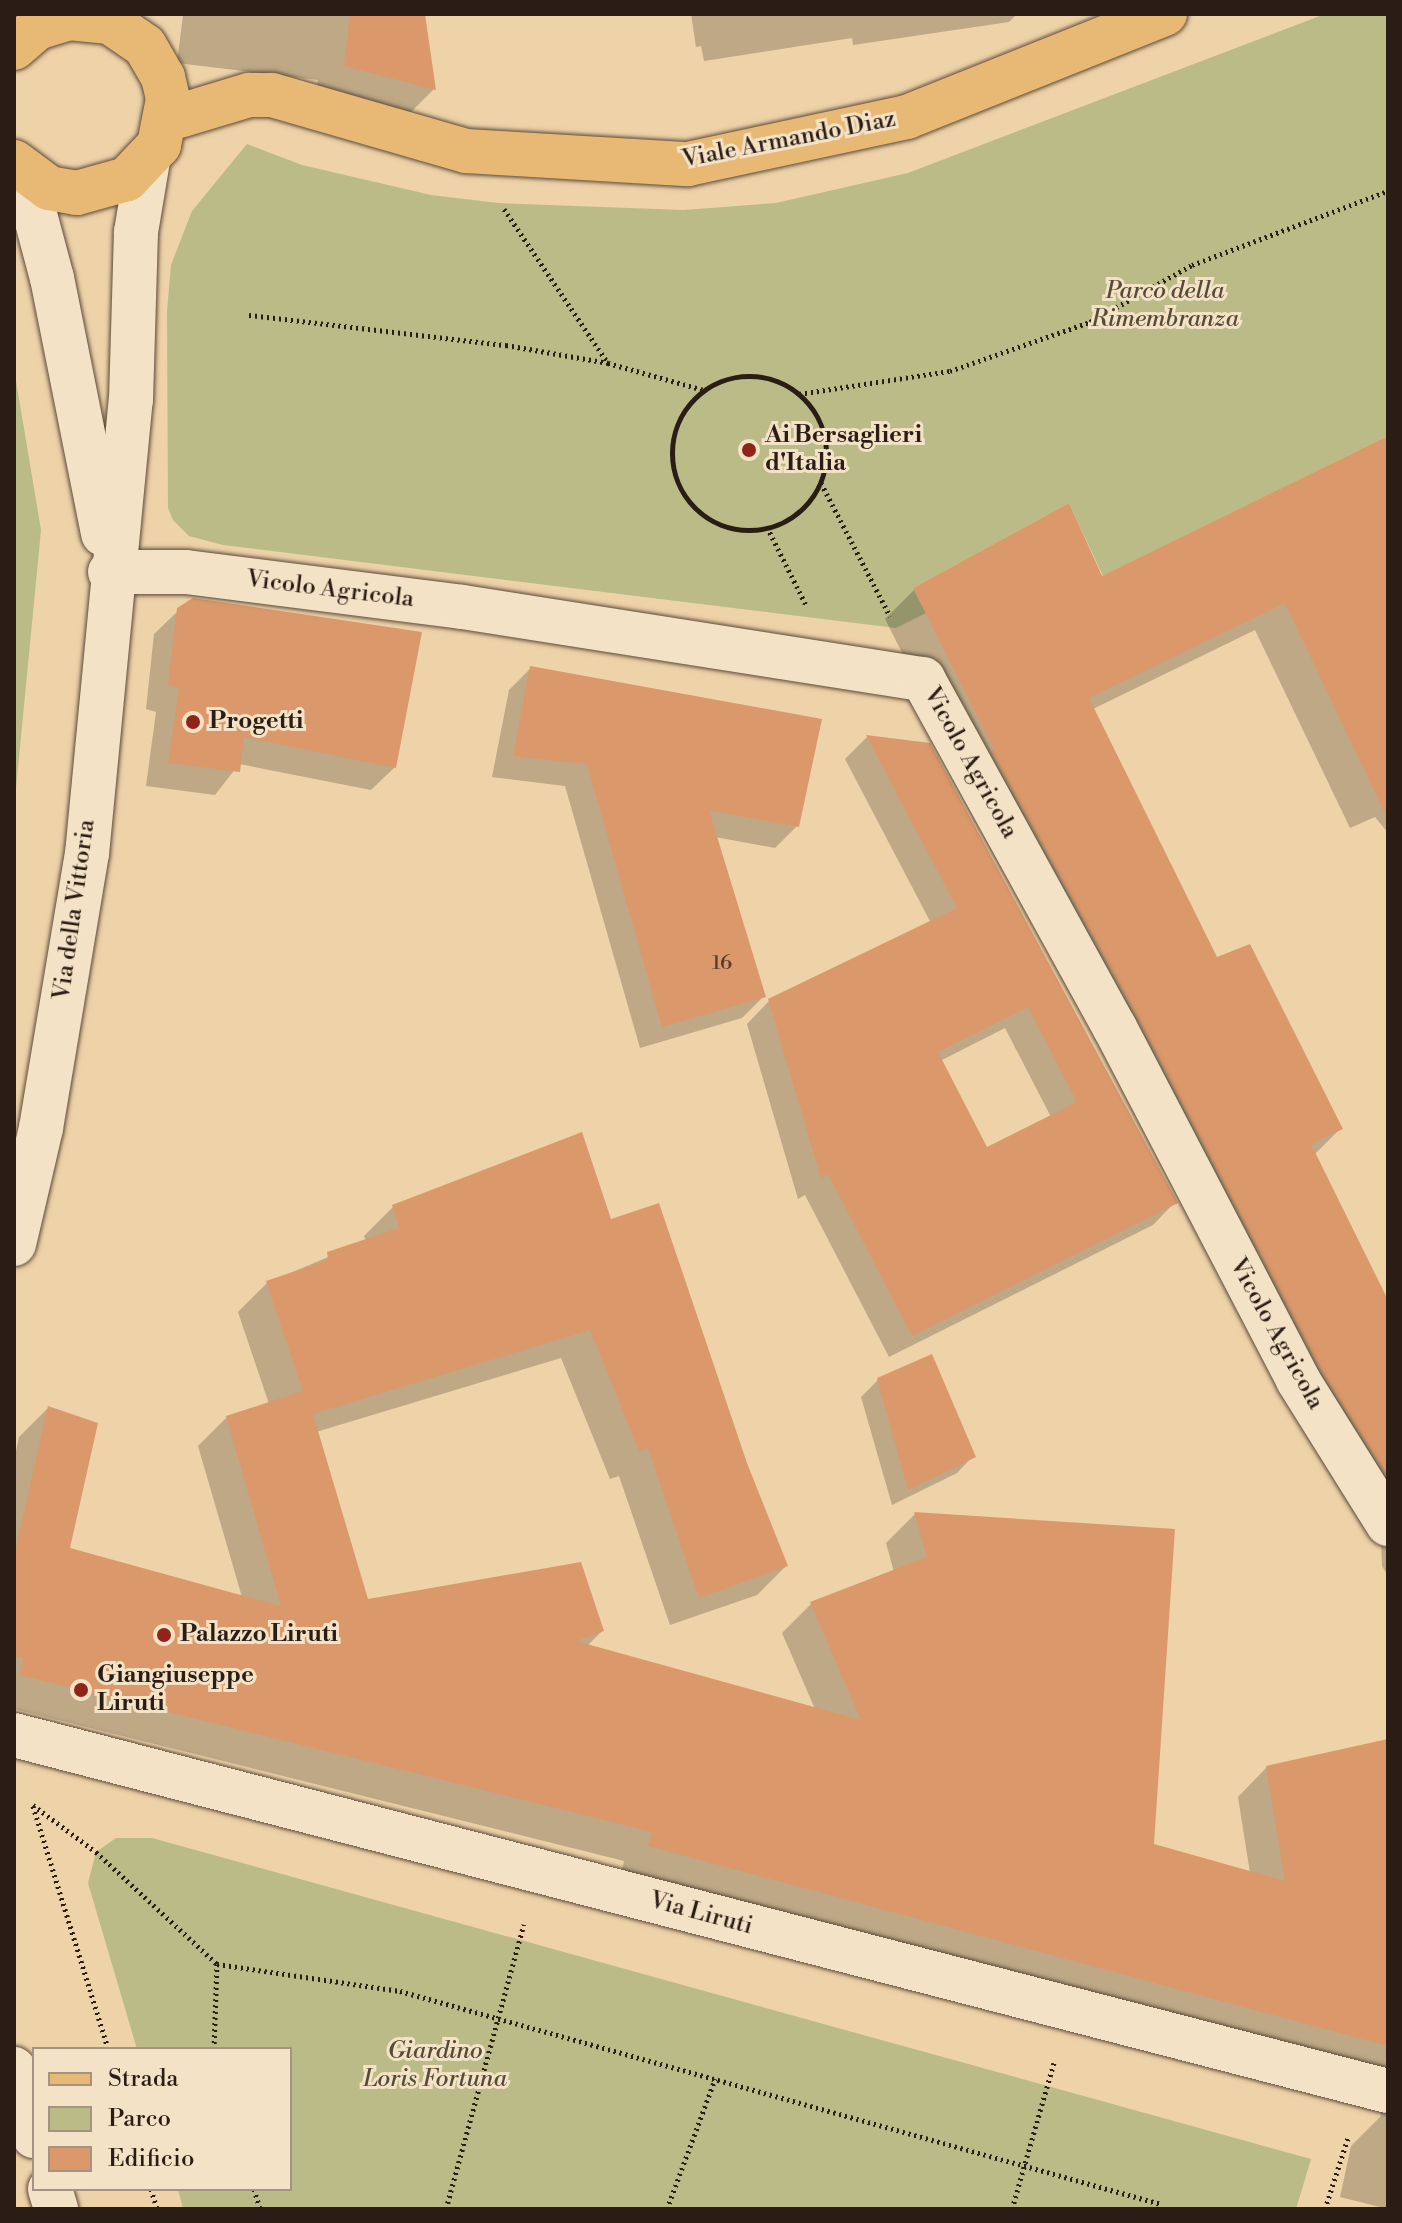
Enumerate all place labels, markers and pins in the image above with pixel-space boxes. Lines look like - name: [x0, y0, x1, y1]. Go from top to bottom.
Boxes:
- place label: Ai Bersaglieri d'Italia: [765, 422, 922, 478]
- marker: Ai Bersaglieri d'Italia: [740, 441, 758, 459]
- place label: Progetti: [209, 708, 303, 736]
- marker: Progetti: [184, 713, 202, 731]
- place label: Palazzo Liruti: [180, 1621, 338, 1649]
- marker: Palazzo Liruti: [155, 1626, 173, 1644]
- place label: Giangiuseppe Liruti: [97, 1662, 254, 1718]
- marker: Giangiuseppe Liruti: [72, 1681, 90, 1699]

